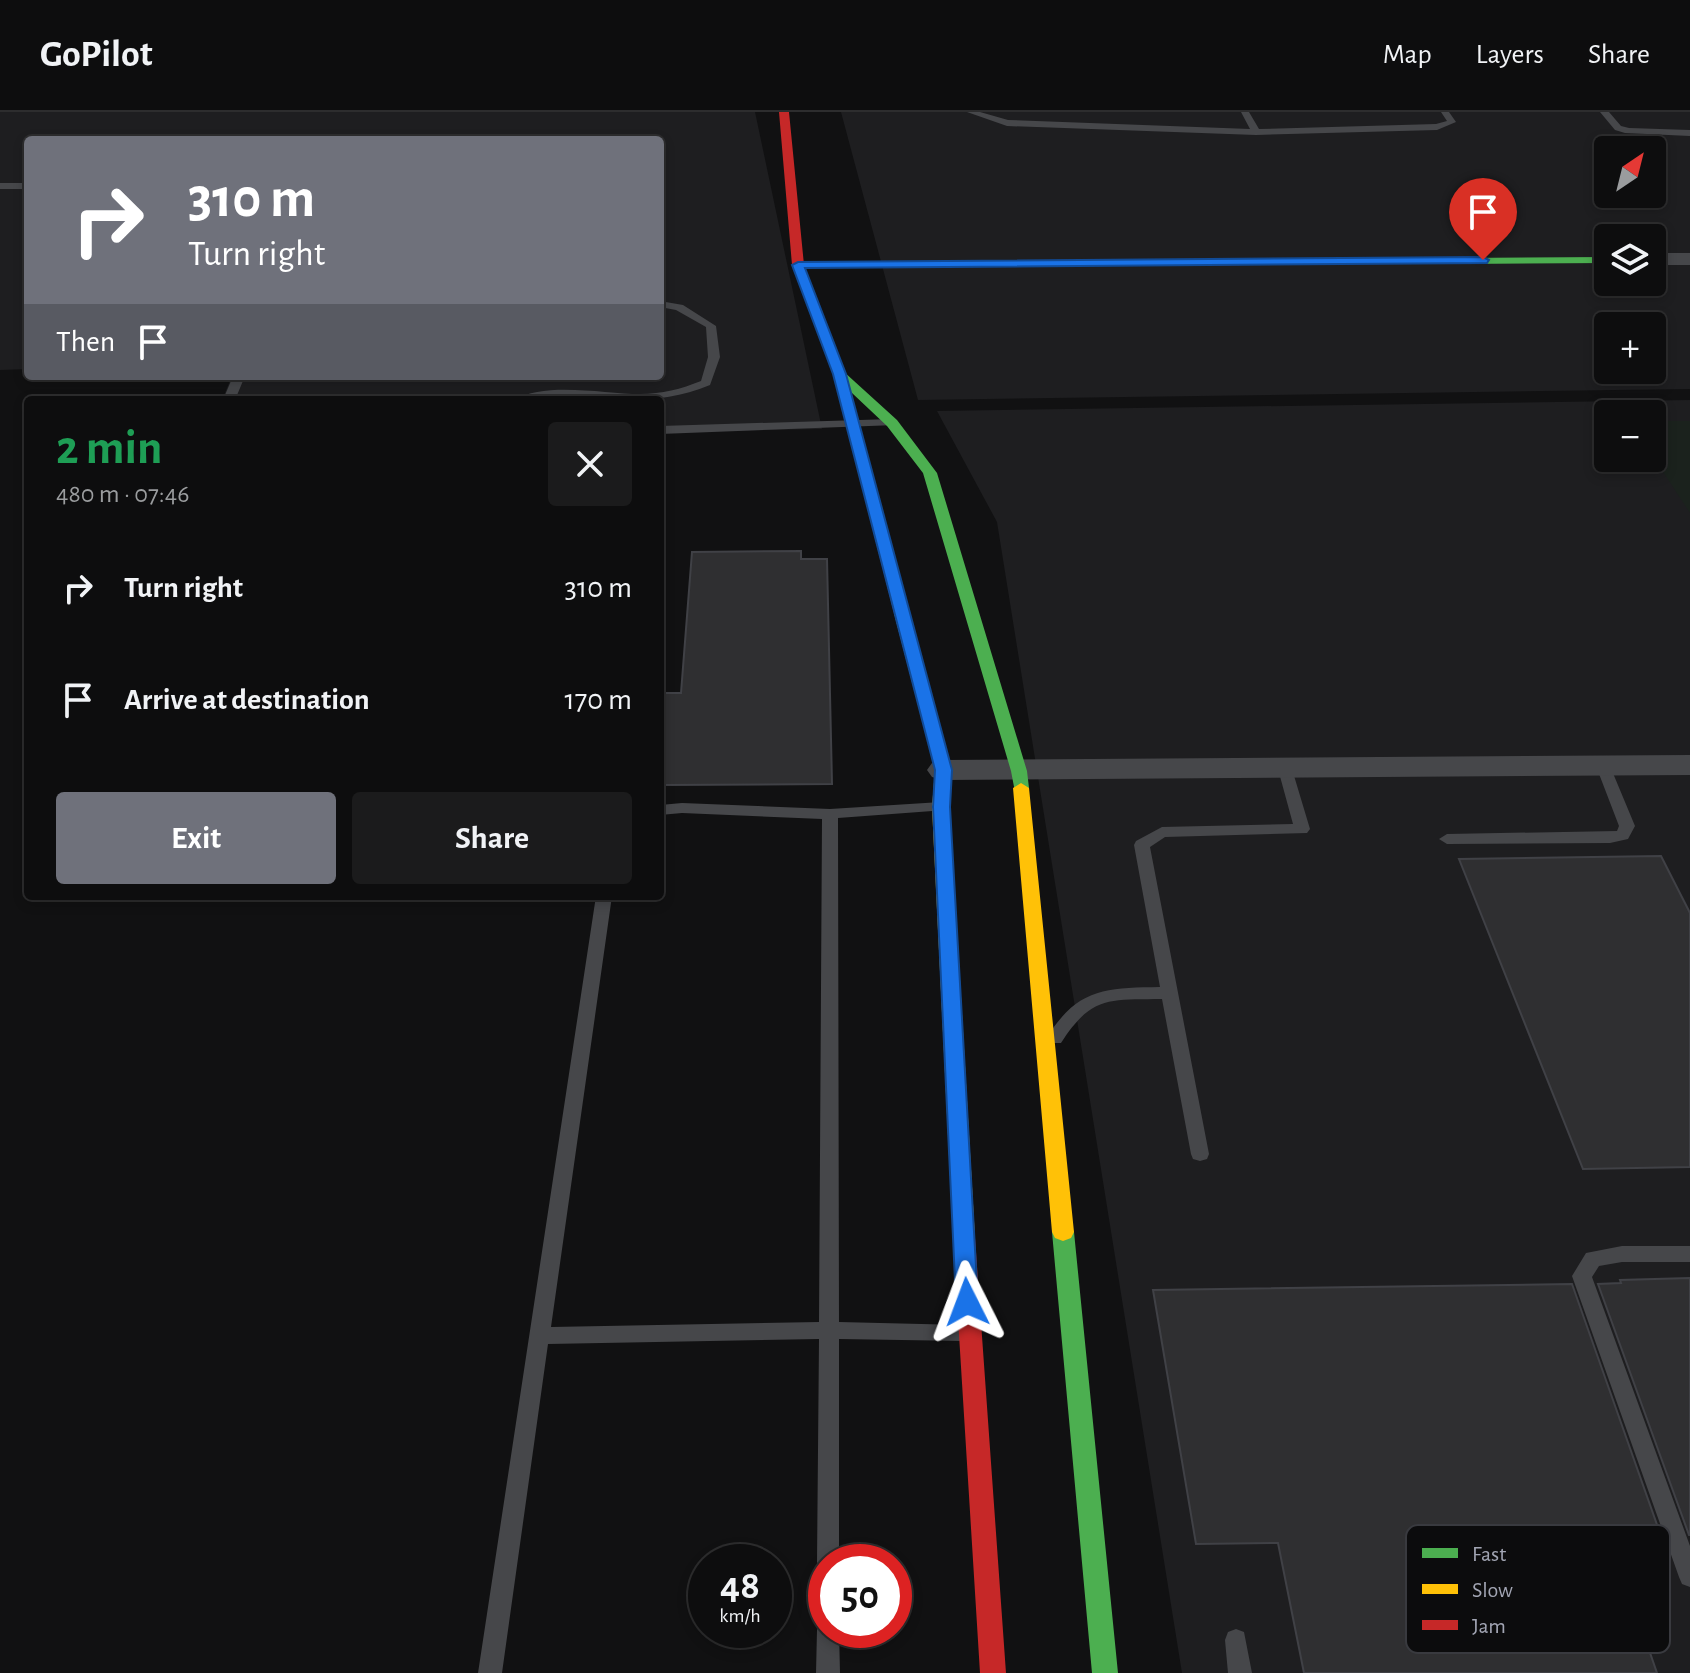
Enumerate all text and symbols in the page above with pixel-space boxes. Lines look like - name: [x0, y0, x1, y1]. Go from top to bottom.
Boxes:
- text: GoPilot: [40, 36, 153, 74]
- text: Map: [1383, 41, 1432, 69]
- text: Layers: [1476, 41, 1544, 69]
- text: Share: [1588, 41, 1650, 69]
- north arrow: [1594, 136, 1666, 208]
- map controls: [1594, 136, 1666, 472]
- icon: right: [56, 168, 160, 272]
- text: 310 m: [188, 171, 315, 227]
- pin: [1449, 178, 1517, 260]
- icon: arrive: [1461, 190, 1505, 234]
- button: layers: [1594, 224, 1666, 296]
- text: Turn right: [188, 236, 325, 272]
- button: +: [1594, 312, 1666, 384]
- icon: arrive: [131, 320, 175, 364]
- text: Then: [56, 327, 115, 357]
- button: −: [1594, 400, 1666, 472]
- button: close: [548, 422, 632, 506]
- text: 2 min: [56, 425, 163, 473]
- text: 480 m · 07:46: [56, 481, 189, 507]
- icon: right: [56, 566, 100, 610]
- text: Turn right: [124, 573, 243, 603]
- text: 310 m: [565, 573, 632, 603]
- icon: arrive: [56, 678, 100, 722]
- text: Arrive at destination: [124, 685, 370, 715]
- text: 170 m: [564, 685, 632, 715]
- button: Exit: [56, 792, 336, 884]
- button: Share: [352, 792, 632, 884]
- position arrow: [925, 1260, 1009, 1344]
- legend: [1406, 1525, 1670, 1653]
- text: Fast: [1472, 1543, 1506, 1565]
- speed limit sign: 50: [808, 1544, 912, 1648]
- text: 48: [720, 1566, 760, 1606]
- text: Slow: [1472, 1579, 1513, 1601]
- text: km/h: [719, 1606, 761, 1626]
- text: Jam: [1472, 1615, 1506, 1637]

